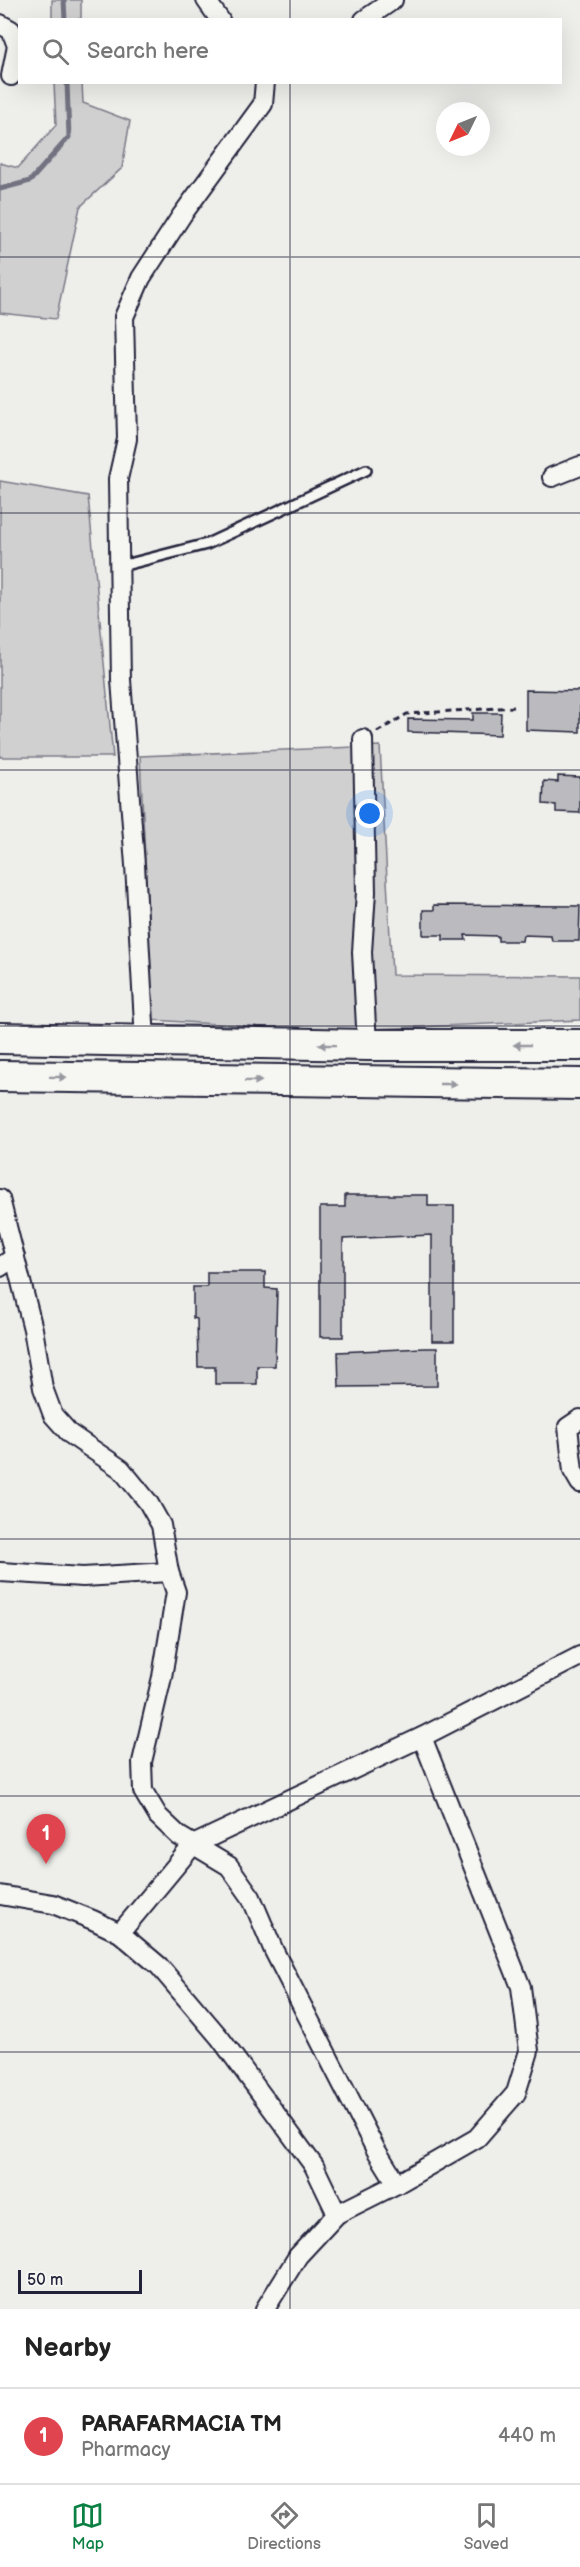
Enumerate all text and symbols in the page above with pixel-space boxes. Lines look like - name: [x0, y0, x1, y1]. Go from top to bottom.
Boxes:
- search box: [18, 18, 562, 84]
- icon: search: [39, 35, 72, 68]
- text: Search here: [87, 38, 209, 65]
- north arrow: [436, 102, 490, 156]
- your location: [355, 799, 384, 828]
- one-way arrow: [317, 1040, 336, 1049]
- one-way arrow: [512, 1040, 531, 1050]
- one-way arrow: [49, 1072, 68, 1082]
- one-way arrow: [244, 1076, 263, 1086]
- one-way arrow: [439, 1079, 458, 1089]
- pin: 1: [26, 1814, 66, 1864]
- scale bar: [18, 2267, 142, 2294]
- text: 50 m: [27, 2271, 63, 2290]
- text: Nearby: [24, 2333, 111, 2364]
- text: PARAFARMACIA TM: [81, 2411, 282, 2438]
- text: 1: [39, 2424, 48, 2448]
- text: 440 m: [498, 2424, 556, 2448]
- text: Pharmacy: [81, 2438, 171, 2462]
- tab: Map: [71, 2499, 104, 2554]
- tab: Directions: [247, 2499, 321, 2554]
- tab: Saved: [464, 2499, 509, 2554]

